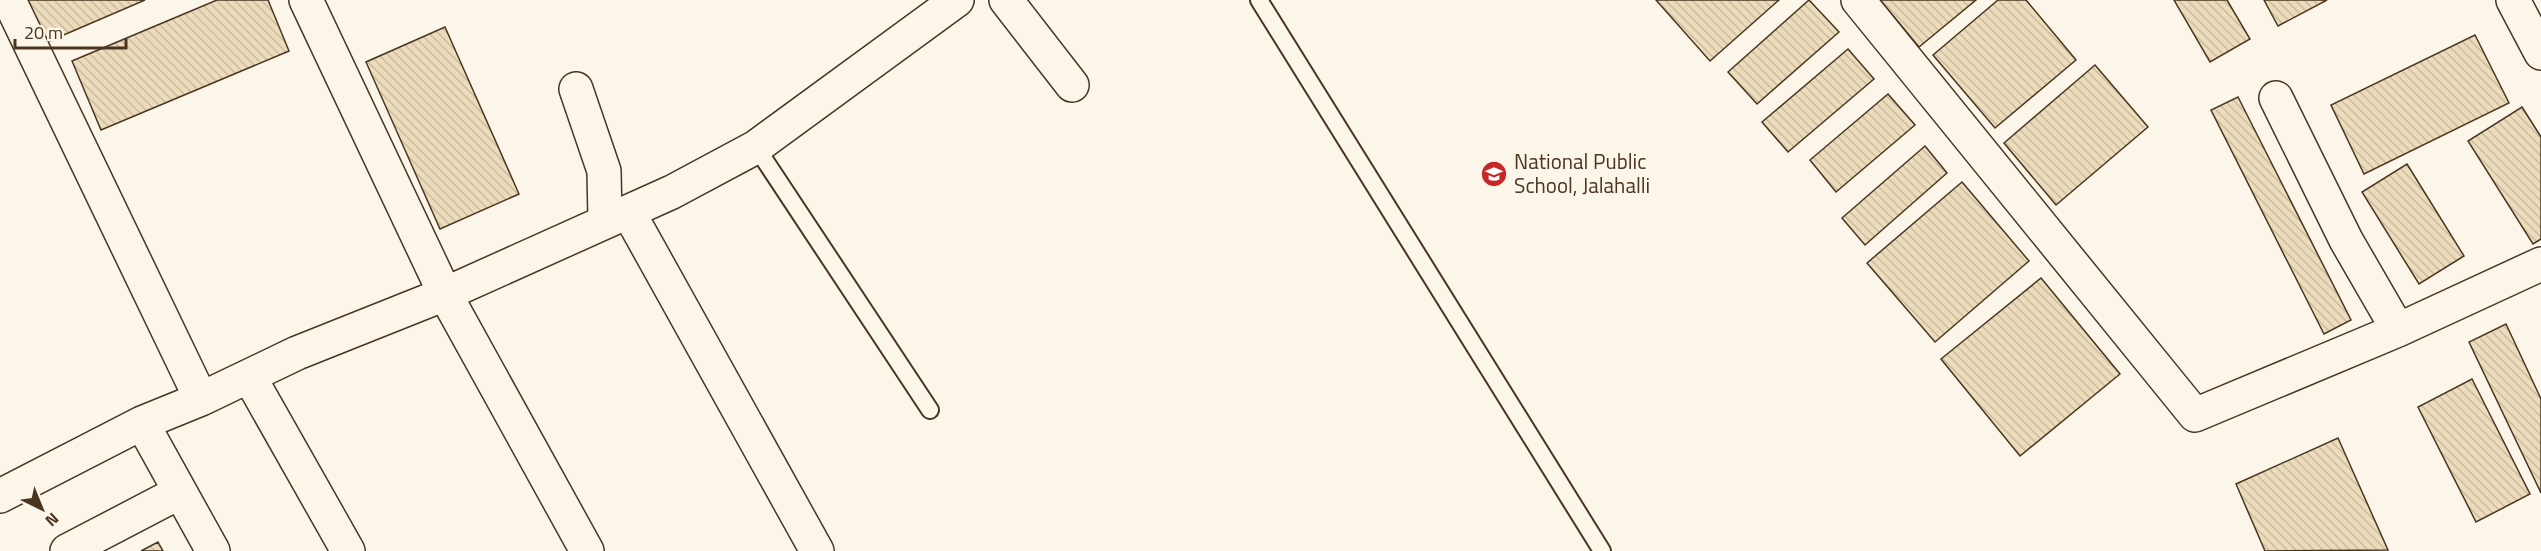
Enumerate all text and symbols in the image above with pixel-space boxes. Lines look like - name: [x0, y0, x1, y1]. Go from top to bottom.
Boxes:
- scale bar: [15, 12, 126, 50]
- text: 20 m: [24, 19, 63, 46]
- place label: National Public School, Jalahalli: [1514, 145, 1650, 201]
- school or university icon: National Public School, Jalahalli: [1479, 159, 1509, 189]
- north arrow: [12, 479, 72, 539]
- text: N: [40, 507, 64, 533]

